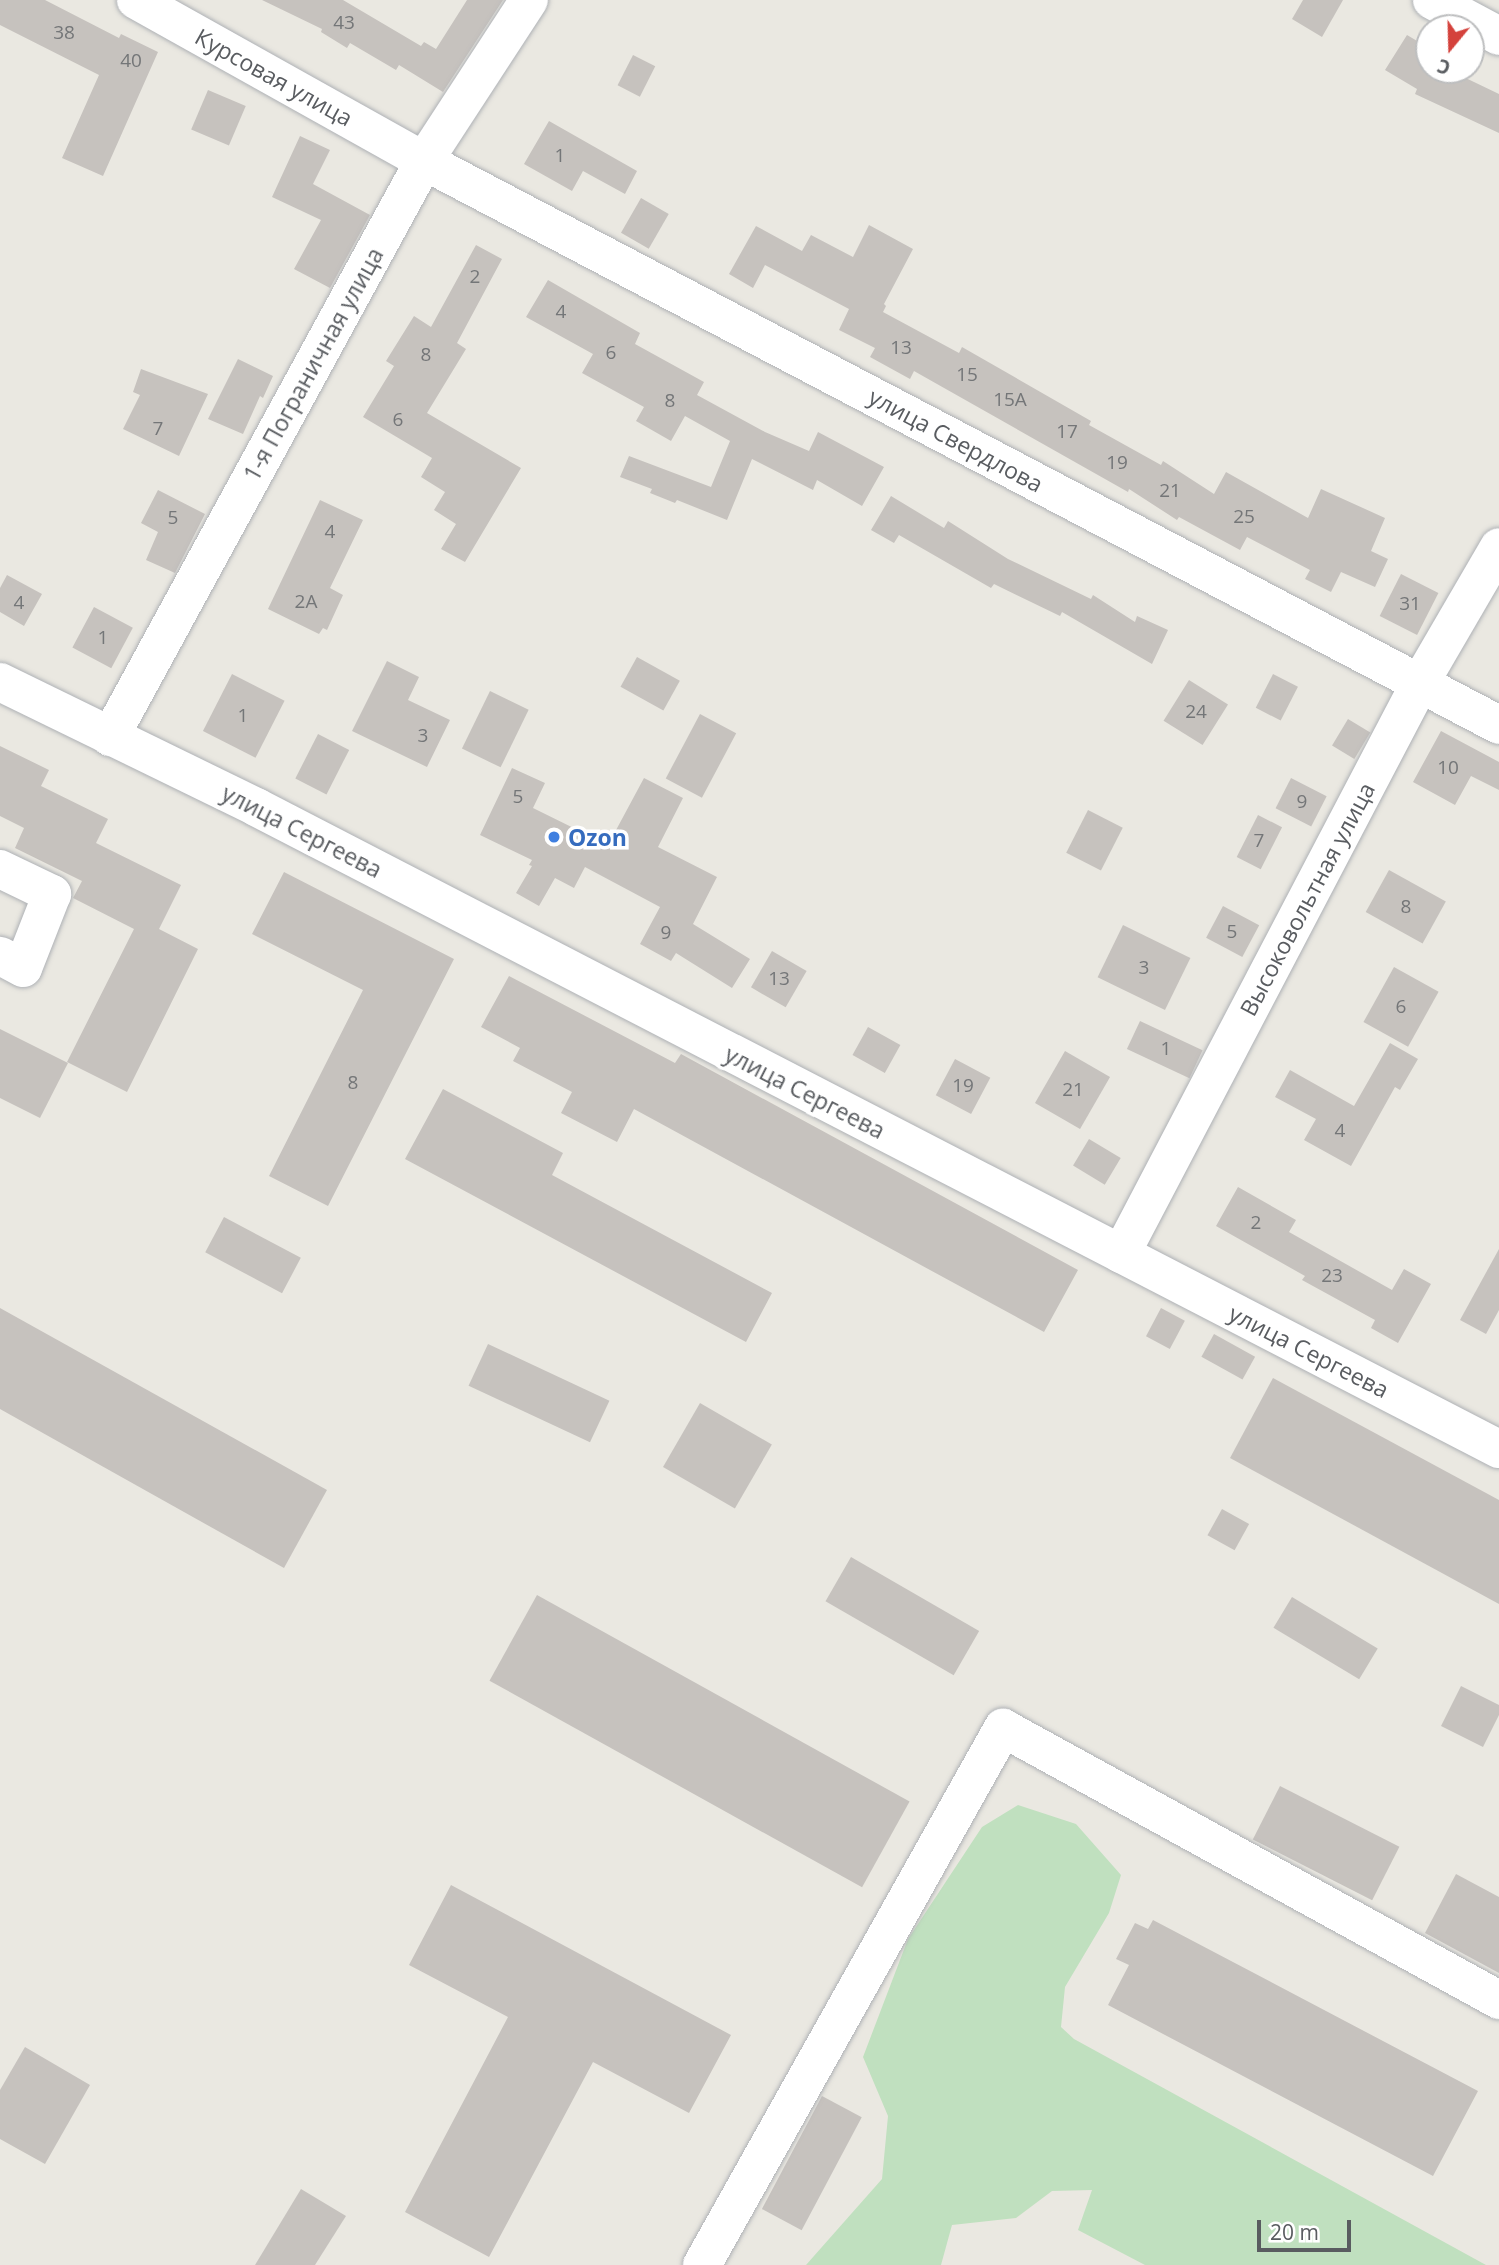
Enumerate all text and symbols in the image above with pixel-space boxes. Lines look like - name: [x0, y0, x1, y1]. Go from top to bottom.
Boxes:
- house number: 43: [333, 12, 355, 34]
- north arrow: [1415, 14, 1485, 84]
- house number: 38: [53, 22, 75, 44]
- street label: Курсовая улица: [190, 22, 358, 132]
- house number: 40: [120, 50, 142, 72]
- text: С: [1434, 53, 1454, 81]
- house number: 1: [555, 145, 565, 167]
- street label: 1-я Пограничная улица: [237, 243, 389, 485]
- house number: 2: [470, 266, 480, 288]
- house number: 4: [556, 301, 566, 323]
- house number: 13: [890, 337, 912, 359]
- house number: 6: [606, 342, 616, 364]
- house number: 8: [421, 344, 431, 366]
- house number: 15: [956, 364, 978, 386]
- street label: улица Свердлова: [864, 382, 1048, 498]
- house number: 15А: [993, 389, 1027, 411]
- house number: 8: [665, 390, 675, 412]
- house number: 6: [393, 409, 403, 431]
- house number: 7: [153, 418, 163, 440]
- house number: 17: [1056, 421, 1078, 443]
- house number: 19: [1106, 452, 1128, 474]
- house number: 21: [1159, 480, 1181, 502]
- house number: 25: [1233, 506, 1255, 528]
- house number: 5: [168, 507, 178, 529]
- house number: 4: [325, 521, 335, 543]
- house number: 2А: [295, 591, 317, 613]
- house number: 4: [14, 592, 24, 614]
- house number: 31: [1399, 593, 1421, 615]
- house number: 1: [98, 627, 108, 649]
- house number: 24: [1185, 701, 1207, 723]
- house number: 1: [238, 705, 248, 727]
- house number: 3: [418, 725, 428, 747]
- house number: 10: [1437, 757, 1459, 779]
- street label: Высоковольтная улица: [1234, 778, 1380, 1020]
- street label: улица Сергеева: [217, 779, 387, 883]
- house number: 5: [513, 786, 523, 808]
- house number: 9: [1297, 791, 1307, 813]
- place label: Ozon: [568, 823, 627, 851]
- marker: Ozon: [546, 829, 562, 845]
- house number: 7: [1254, 830, 1264, 852]
- house number: 8: [1401, 896, 1411, 918]
- house number: 5: [1227, 921, 1237, 943]
- house number: 9: [661, 922, 671, 944]
- house number: 3: [1139, 957, 1149, 979]
- house number: 13: [768, 968, 790, 990]
- house number: 6: [1396, 996, 1406, 1018]
- house number: 1: [1161, 1038, 1171, 1060]
- street label: улица Сергеева: [720, 1040, 890, 1144]
- house number: 8: [348, 1072, 358, 1094]
- house number: 19: [952, 1075, 974, 1097]
- house number: 21: [1062, 1079, 1084, 1101]
- house number: 4: [1335, 1120, 1345, 1142]
- house number: 2: [1251, 1212, 1261, 1234]
- house number: 23: [1321, 1265, 1343, 1287]
- street label: улица Сергеева: [1224, 1299, 1394, 1403]
- scale bar: [1261, 2206, 1356, 2250]
- text: 20 m: [1270, 2218, 1319, 2246]

